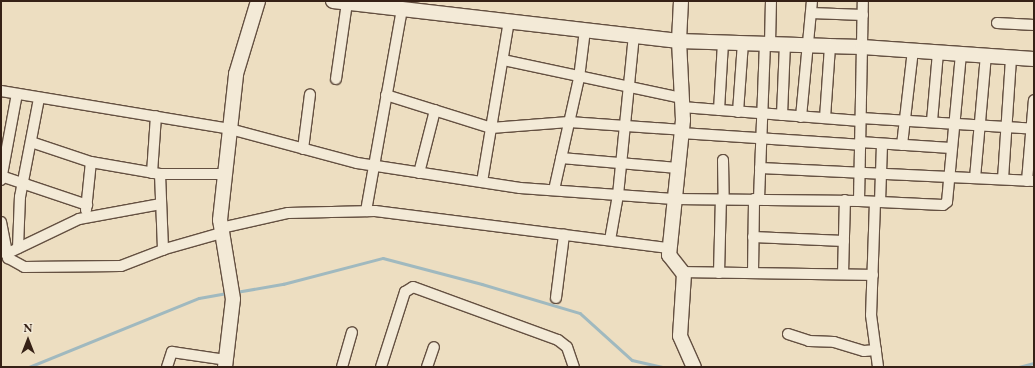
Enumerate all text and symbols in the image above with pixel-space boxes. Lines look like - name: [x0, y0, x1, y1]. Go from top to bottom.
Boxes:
- north arrow: [8, 320, 48, 360]
- text: N: [24, 321, 32, 335]

